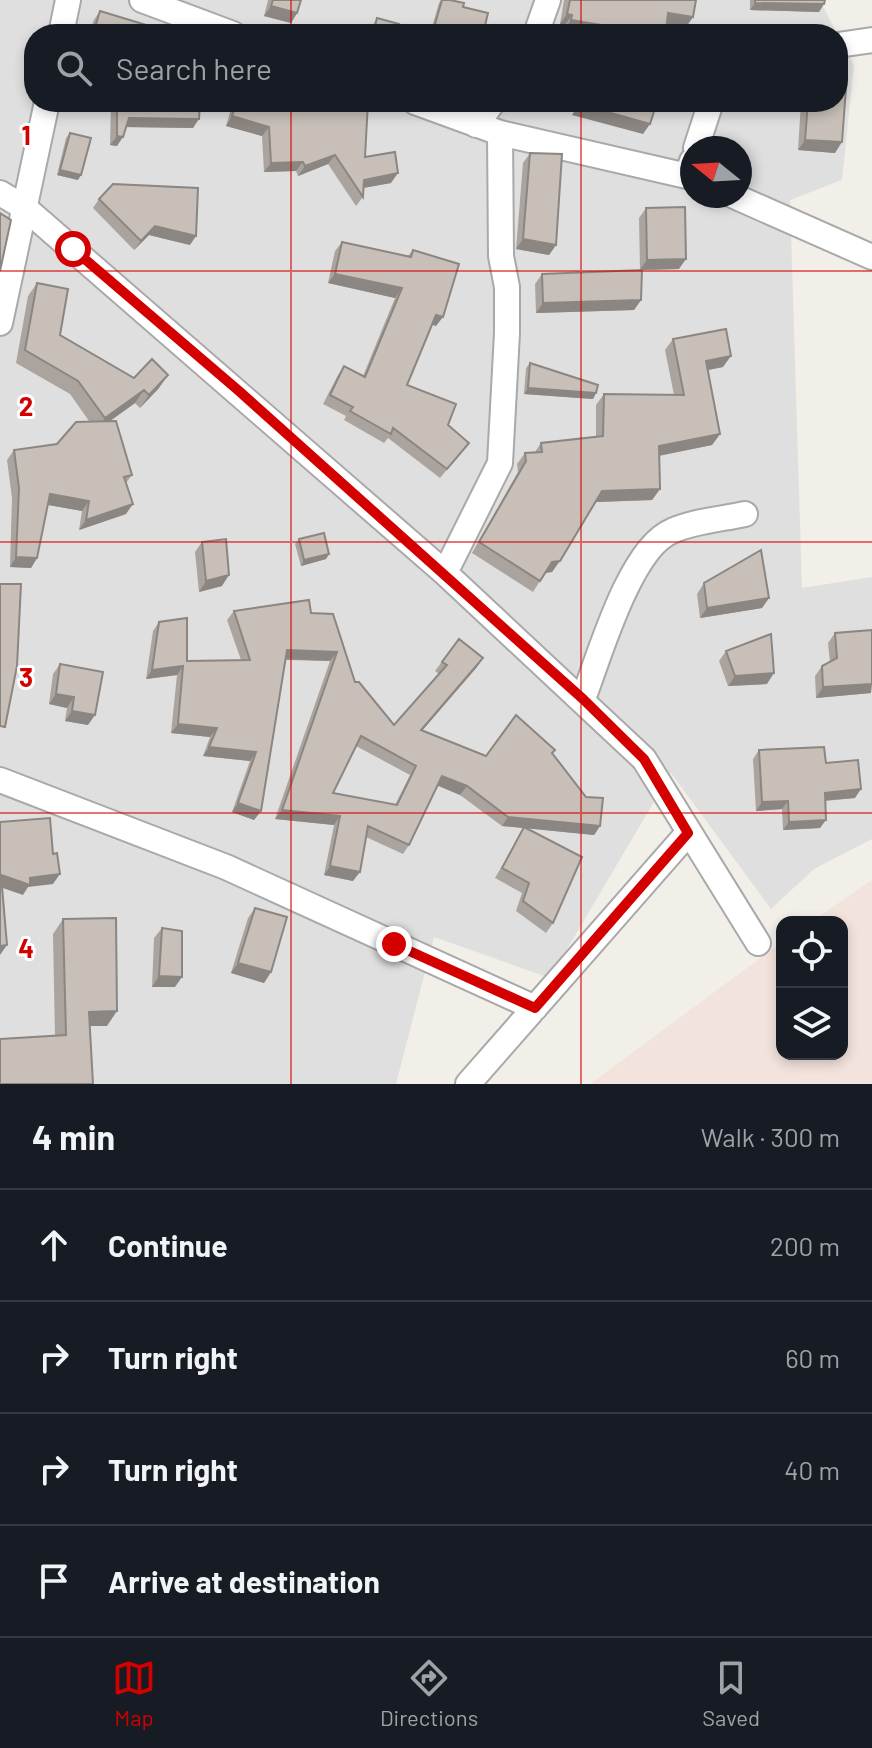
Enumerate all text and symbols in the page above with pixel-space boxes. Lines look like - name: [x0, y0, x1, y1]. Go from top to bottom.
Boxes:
- search box: [24, 24, 848, 112]
- icon: search: [52, 46, 96, 90]
- text: Search here: [116, 50, 272, 86]
- text: 1: [21, 119, 31, 150]
- north arrow: [680, 136, 752, 208]
- route start: [55, 231, 91, 267]
- text: 2: [19, 390, 33, 421]
- text: 3: [19, 661, 33, 692]
- map controls: [776, 916, 848, 1060]
- button: locate: [776, 916, 848, 988]
- route end: [376, 926, 412, 962]
- text: 4: [18, 932, 34, 963]
- button: layers: [776, 988, 848, 1060]
- text: 4 min: [32, 1116, 115, 1157]
- text: Walk · 300 m: [701, 1121, 840, 1152]
- icon: ahead: [32, 1223, 76, 1267]
- text: Continue: [108, 1227, 228, 1263]
- text: 200 m: [770, 1230, 840, 1261]
- icon: right: [32, 1335, 76, 1379]
- text: Turn right: [108, 1339, 238, 1375]
- text: 60 m: [785, 1342, 840, 1373]
- icon: right: [32, 1447, 76, 1491]
- text: Turn right: [108, 1451, 238, 1487]
- text: 40 m: [784, 1454, 840, 1485]
- icon: arrive: [32, 1559, 76, 1603]
- text: Arrive at destination: [108, 1563, 380, 1599]
- tab: Map: [112, 1656, 156, 1730]
- tab: Directions: [380, 1656, 478, 1730]
- tab: Saved: [702, 1656, 760, 1730]

